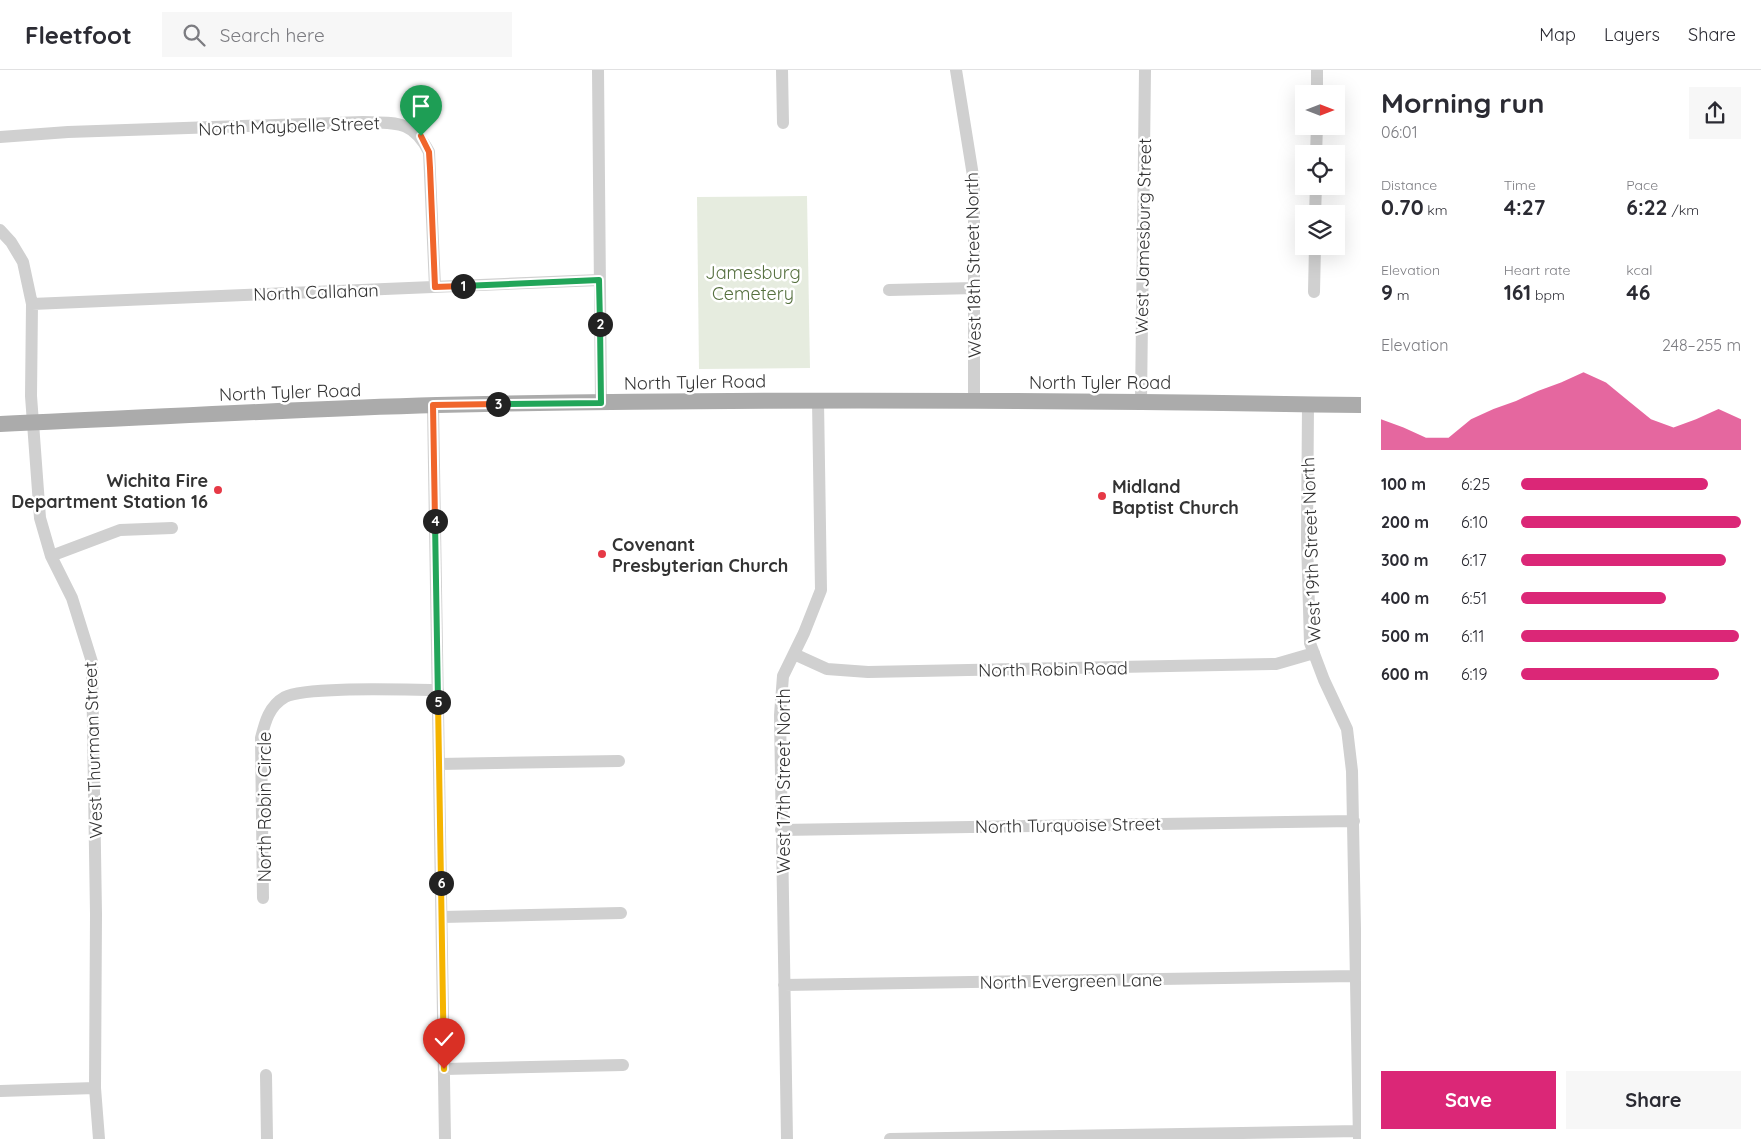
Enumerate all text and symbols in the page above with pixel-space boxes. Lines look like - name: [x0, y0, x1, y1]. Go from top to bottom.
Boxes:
- search box: [162, 12, 512, 57]
- text: Fleetfoot: [25, 20, 132, 50]
- icon: search: [180, 21, 208, 49]
- text: Search here: [220, 23, 325, 47]
- text: Map: [1539, 23, 1576, 46]
- text: Layers: [1604, 23, 1660, 46]
- text: Share: [1688, 23, 1736, 46]
- pin: [400, 85, 442, 136]
- north arrow: [1295, 85, 1345, 135]
- map controls: [1295, 85, 1345, 255]
- text: Morning run: [1381, 85, 1545, 120]
- button: share: [1689, 87, 1741, 139]
- icon: arrive: [407, 92, 435, 120]
- street label: North Maybelle Street: [198, 111, 380, 141]
- text: 06:01: [1381, 122, 1418, 142]
- street label: West Jamesburg Street: [1130, 138, 1156, 334]
- button: locate: [1295, 145, 1345, 195]
- street label: West 18th Street North: [960, 172, 986, 358]
- text: Distance: [1381, 176, 1437, 194]
- text: Time: [1504, 176, 1536, 194]
- text: Pace: [1626, 176, 1658, 194]
- text: 0.70: [1381, 194, 1424, 220]
- text: 4:27: [1504, 194, 1545, 220]
- text: 6:22: [1626, 194, 1668, 220]
- text: km: [1424, 201, 1448, 219]
- text: /km: [1668, 201, 1699, 219]
- button: layers: [1295, 205, 1345, 255]
- park label: Jamesburg Cemetery: [705, 261, 801, 305]
- text: Elevation: [1381, 261, 1440, 279]
- text: Heart rate: [1504, 261, 1570, 279]
- text: kcal: [1626, 261, 1652, 279]
- pin: 1: [450, 274, 476, 298]
- text: 1: [461, 277, 466, 295]
- street label: North Callahan: [253, 278, 379, 306]
- text: 9: [1381, 279, 1393, 305]
- text: 161: [1504, 279, 1531, 305]
- text: 46: [1626, 279, 1650, 305]
- text: m: [1393, 286, 1410, 304]
- text: bpm: [1531, 286, 1565, 304]
- pin: 2: [588, 312, 612, 336]
- text: 2: [597, 315, 604, 333]
- text: Elevation: [1381, 335, 1448, 355]
- text: 248–255 m: [1662, 335, 1741, 355]
- street label: North Tyler Road: [624, 369, 766, 395]
- street label: North Tyler Road: [1029, 371, 1171, 394]
- street label: North Tyler Road: [219, 378, 361, 406]
- pin: 3: [486, 392, 510, 416]
- text: 3: [495, 395, 502, 413]
- street label: West 19th Street North: [1296, 457, 1326, 643]
- place label: Wichita Fire Department Station 16: [11, 469, 208, 513]
- text: 100 m: [1381, 474, 1426, 494]
- text: 6:25: [1461, 474, 1490, 494]
- place label: Midland Baptist Church: [1112, 475, 1239, 519]
- marker: Wichita Fire Department Station 16: [212, 484, 224, 496]
- marker: Midland Baptist Church: [1096, 490, 1108, 502]
- pin: 4: [422, 508, 448, 534]
- text: 4: [431, 512, 440, 530]
- text: 200 m: [1381, 512, 1429, 532]
- text: 6:10: [1461, 512, 1488, 532]
- place label: Covenant Presbyterian Church: [612, 533, 788, 577]
- marker: Covenant Presbyterian Church: [596, 548, 608, 560]
- text: 300 m: [1381, 550, 1428, 570]
- text: 6:17: [1461, 550, 1487, 570]
- text: 400 m: [1381, 588, 1429, 608]
- text: 6:51: [1461, 588, 1487, 608]
- text: 500 m: [1381, 626, 1429, 646]
- text: 6:11: [1461, 626, 1484, 646]
- street label: North Robin Road: [978, 656, 1128, 682]
- street label: West Thurman Street: [78, 661, 108, 839]
- text: 600 m: [1381, 664, 1429, 684]
- text: 6:19: [1461, 664, 1487, 684]
- street label: West 17th Street North: [772, 688, 795, 874]
- pin: 5: [426, 690, 450, 714]
- text: 5: [434, 693, 443, 711]
- street label: North Robin Circle: [253, 732, 276, 882]
- street label: North Turquoise Street: [975, 812, 1161, 838]
- pin: 6: [428, 870, 454, 896]
- text: 6: [438, 874, 445, 892]
- street label: North Evergreen Lane: [979, 968, 1163, 994]
- pin: [423, 1018, 465, 1069]
- icon: check: [430, 1025, 458, 1053]
- button: Save: [1381, 1071, 1556, 1129]
- button: Share: [1566, 1071, 1741, 1129]

